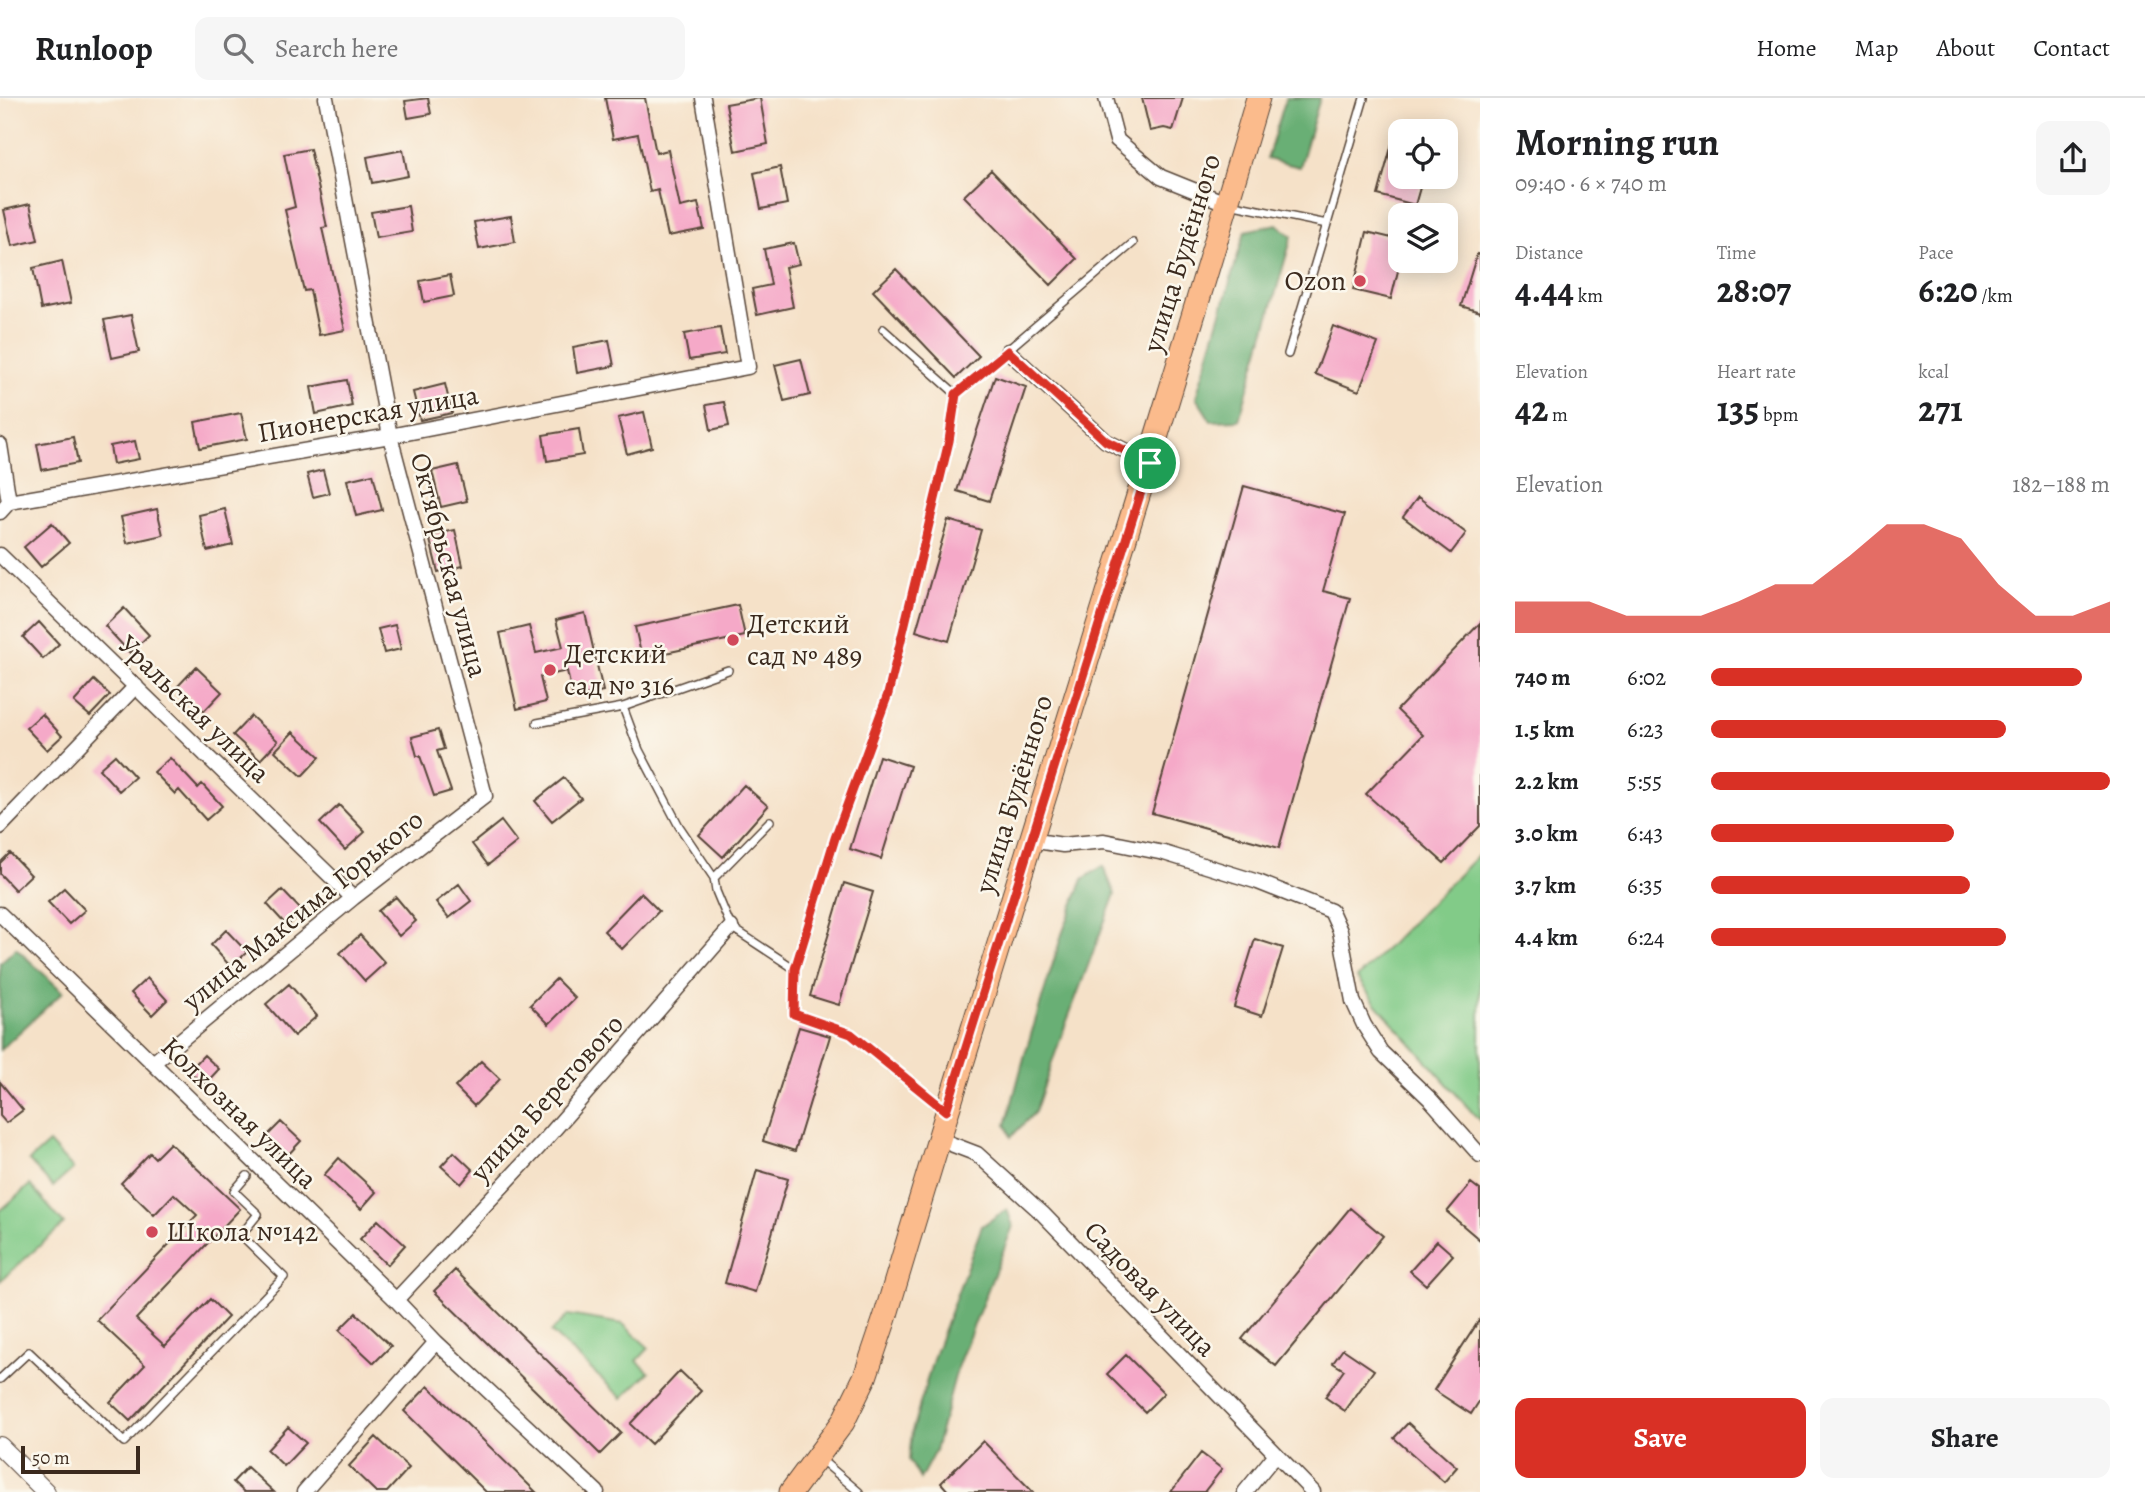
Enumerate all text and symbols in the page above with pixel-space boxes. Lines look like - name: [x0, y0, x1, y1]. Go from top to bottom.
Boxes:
- search box: [195, 17, 685, 80]
- text: Runloop: [35, 26, 153, 71]
- icon: search: [219, 29, 257, 67]
- text: Search here: [275, 31, 398, 66]
- text: Home: [1756, 32, 1817, 64]
- text: Map: [1855, 32, 1899, 64]
- text: About: [1937, 32, 1995, 64]
- text: Contact: [2033, 32, 2110, 64]
- text: Morning run: [1515, 116, 1719, 168]
- map controls: [1388, 119, 1458, 273]
- button: locate: [1388, 119, 1458, 189]
- button: share: [2036, 121, 2110, 195]
- street label: улица Будённого: [1133, 149, 1230, 358]
- text: 09:40 · 6 × 740 m: [1515, 168, 1667, 199]
- button: layers: [1388, 203, 1458, 273]
- text: Distance: [1515, 240, 1583, 266]
- text: Time: [1717, 240, 1756, 266]
- text: Pace: [1918, 240, 1954, 266]
- place label: Ozon: [1284, 262, 1346, 300]
- text: 4.44: [1515, 266, 1574, 314]
- text: 28:07: [1717, 266, 1791, 314]
- text: 6:20: [1918, 266, 1978, 314]
- marker: Ozon: [1352, 273, 1368, 289]
- text: km: [1574, 283, 1603, 309]
- text: /km: [1978, 283, 2013, 309]
- text: Elevation: [1515, 359, 1588, 385]
- text: Heart rate: [1717, 359, 1796, 385]
- text: kcal: [1918, 359, 1949, 385]
- street label: Пионерская улица: [255, 376, 481, 452]
- text: 42: [1515, 385, 1548, 433]
- text: 135: [1717, 385, 1759, 433]
- text: 271: [1918, 385, 1963, 433]
- text: m: [1548, 402, 1568, 428]
- text: bpm: [1759, 402, 1798, 428]
- pin: [1120, 433, 1180, 493]
- icon: arrive: [1131, 444, 1169, 482]
- street label: Октябрьская улица: [401, 448, 497, 682]
- text: Elevation: [1515, 469, 1603, 500]
- text: 182–188 m: [2012, 469, 2110, 500]
- place label: Детский сад № 489: [747, 605, 862, 675]
- street label: Уральская улица: [109, 626, 279, 792]
- marker: Детский сад № 489: [725, 632, 741, 648]
- place label: Детский сад № 316: [564, 635, 674, 705]
- marker: Детский сад № 316: [542, 662, 558, 678]
- text: 740 m: [1515, 662, 1570, 693]
- text: 6:02: [1627, 662, 1666, 693]
- street label: улица Будённого: [965, 690, 1062, 899]
- text: 1.5 km: [1515, 714, 1575, 745]
- text: 6:23: [1627, 714, 1664, 745]
- text: 2.2 km: [1515, 766, 1579, 797]
- text: 5:55: [1627, 766, 1662, 797]
- street label: улица Максима Горького: [174, 801, 432, 1020]
- text: 3.0 km: [1515, 818, 1578, 849]
- text: 6:43: [1627, 818, 1663, 849]
- text: 3.7 km: [1515, 870, 1576, 901]
- text: 6:35: [1627, 870, 1663, 901]
- text: 4.4 km: [1515, 922, 1578, 953]
- text: 6:24: [1627, 922, 1664, 953]
- street label: улица Берегового: [461, 1006, 632, 1191]
- street label: Колхозная улица: [152, 1028, 326, 1198]
- place label: Школа №142: [166, 1213, 318, 1251]
- street label: Садовая улица: [1076, 1213, 1225, 1365]
- marker: Школа №142: [144, 1224, 160, 1240]
- button: Save: [1515, 1398, 1806, 1478]
- button: Share: [1820, 1398, 2110, 1478]
- scale bar: [21, 1443, 140, 1475]
- text: 50 m: [32, 1445, 70, 1471]

